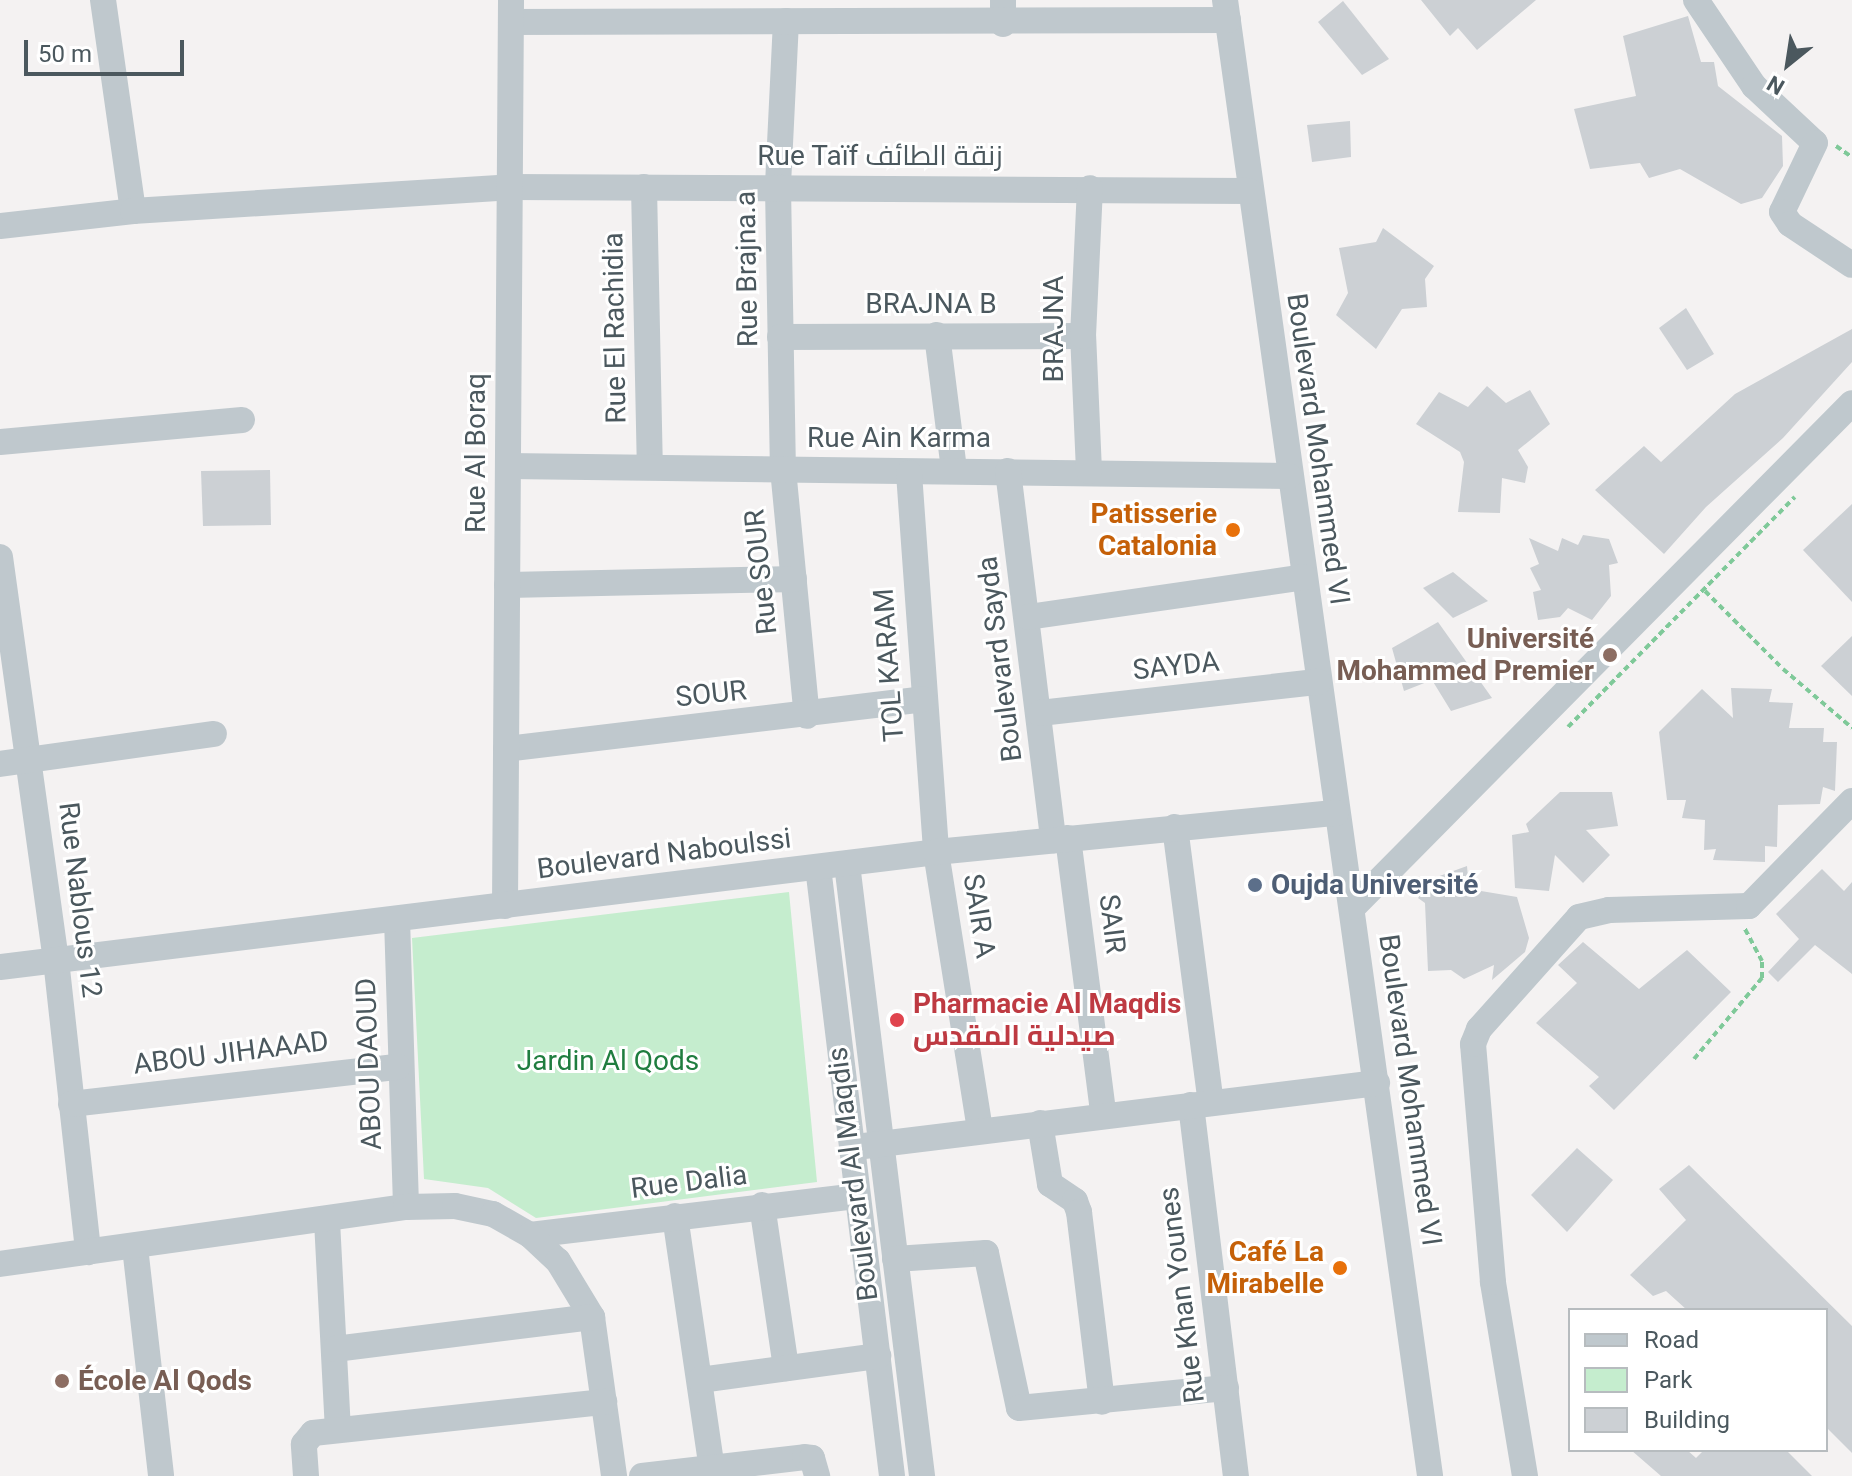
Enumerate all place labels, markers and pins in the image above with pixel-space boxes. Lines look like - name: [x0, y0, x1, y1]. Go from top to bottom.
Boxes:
- place label: Patisserie Catalonia: [1091, 497, 1217, 563]
- marker: Patisserie Catalonia: [1224, 521, 1242, 539]
- place label: Université Mohammed Premier: [1336, 622, 1594, 688]
- marker: Université Mohammed Premier: [1601, 646, 1619, 664]
- place label: Oujda Université: [1271, 868, 1478, 902]
- marker: Oujda Université: [1246, 876, 1264, 894]
- place label: Pharmacie Al Maqdis صيدلية المقدس: [913, 987, 1181, 1053]
- marker: Pharmacie Al Maqdis صيدلية المقدس: [888, 1011, 906, 1029]
- place label: Café La Mirabelle: [1206, 1235, 1324, 1301]
- marker: Café La Mirabelle: [1331, 1259, 1349, 1277]
- place label: École Al Qods: [78, 1364, 252, 1398]
- marker: École Al Qods: [53, 1372, 71, 1390]

